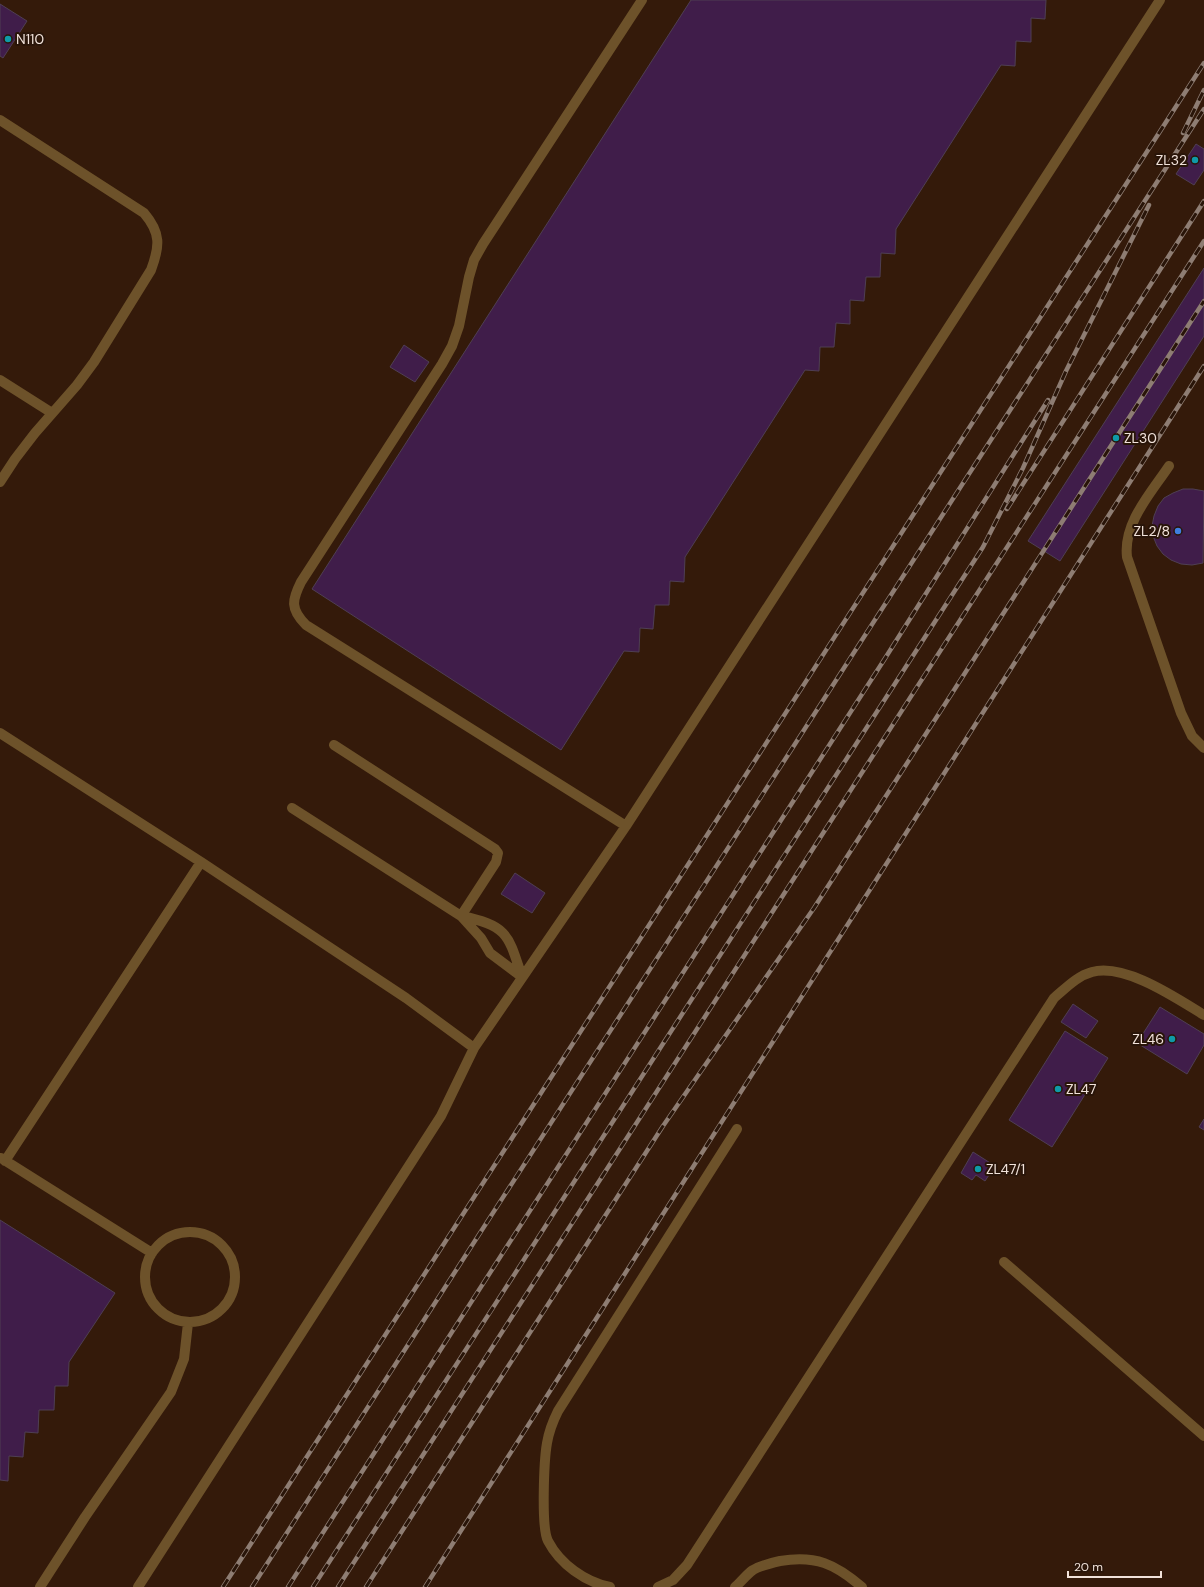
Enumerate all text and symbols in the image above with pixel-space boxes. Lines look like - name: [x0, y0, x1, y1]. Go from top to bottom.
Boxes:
- place label: N110: [16, 30, 44, 48]
- marker: N110: [3, 34, 13, 44]
- place label: ZL32: [1156, 151, 1187, 169]
- marker: ZL32: [1190, 155, 1200, 165]
- place label: ZL30: [1124, 429, 1157, 447]
- marker: ZL30: [1111, 433, 1121, 443]
- place label: ZL2/8: [1133, 522, 1170, 540]
- marker: ZL2/8: [1173, 526, 1183, 536]
- place label: ZL46: [1132, 1030, 1164, 1048]
- marker: ZL46: [1167, 1034, 1177, 1044]
- place label: ZL47: [1066, 1080, 1096, 1098]
- marker: ZL47: [1053, 1084, 1063, 1094]
- place label: ZL47/1: [986, 1160, 1025, 1178]
- marker: ZL47/1: [973, 1164, 983, 1174]
- scale bar: [1068, 1553, 1161, 1579]
- text: 20 m: [1074, 1559, 1103, 1575]

